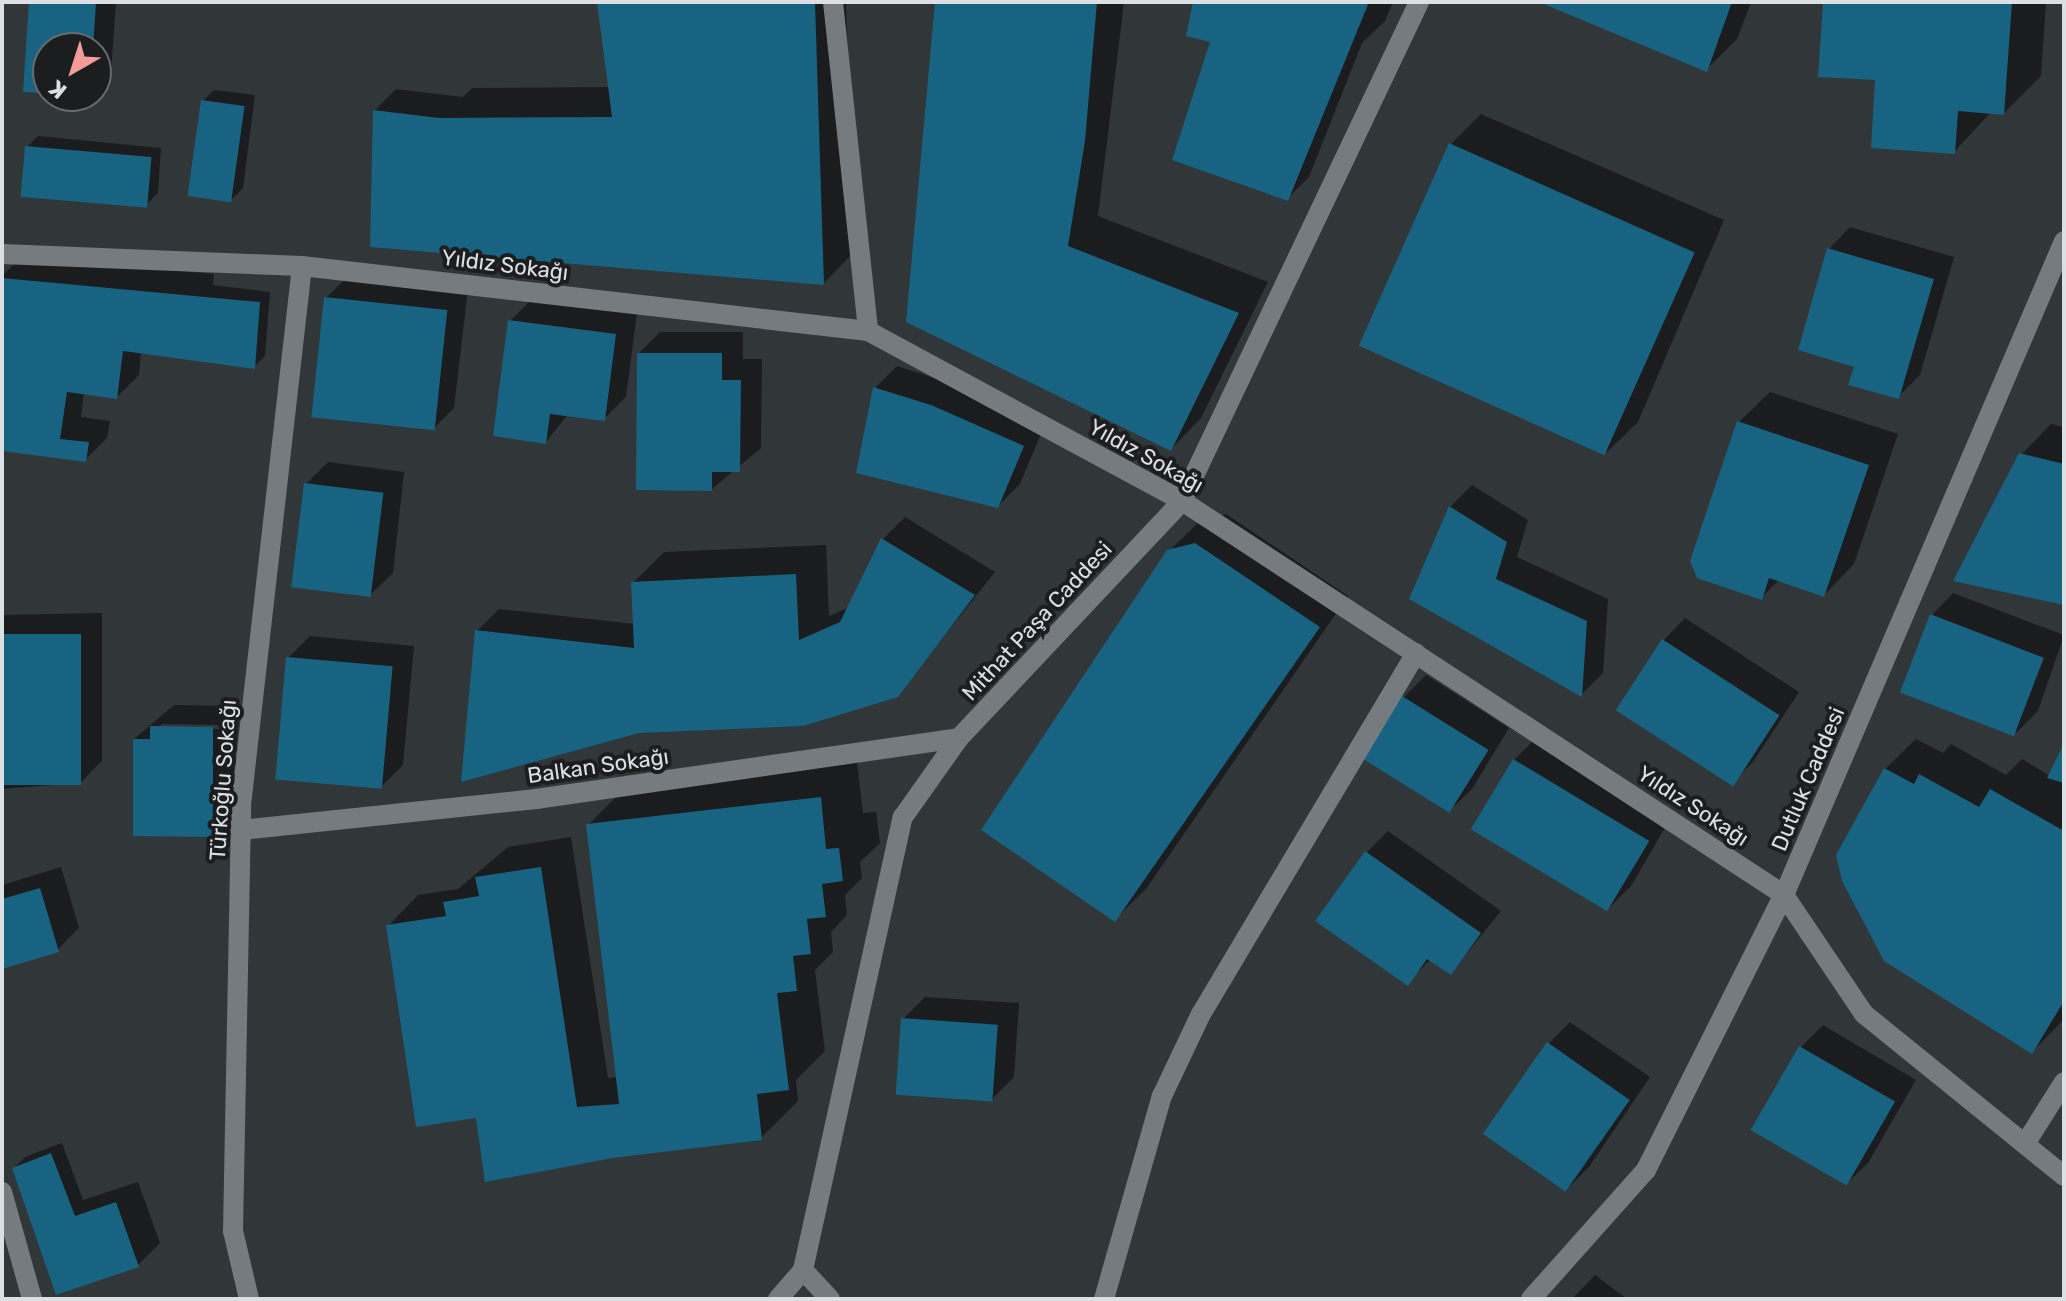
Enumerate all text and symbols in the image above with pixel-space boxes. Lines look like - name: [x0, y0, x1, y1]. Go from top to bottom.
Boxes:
- north arrow: [32, 32, 112, 112]
- text: K: [44, 74, 72, 105]
- street label: Yıldız Sokağı: [440, 244, 570, 286]
- street label: Yıldız Sokağı: [1084, 414, 1208, 498]
- street label: Mithat Paşa Caddesi: [957, 536, 1117, 706]
- street label: Türkoğlu Sokağı: [204, 699, 242, 861]
- street label: Dutluk Caddesi: [1766, 703, 1850, 855]
- street label: Balkan Sokağı: [526, 743, 670, 789]
- street label: Yıldız Sokağı: [1632, 760, 1754, 852]

